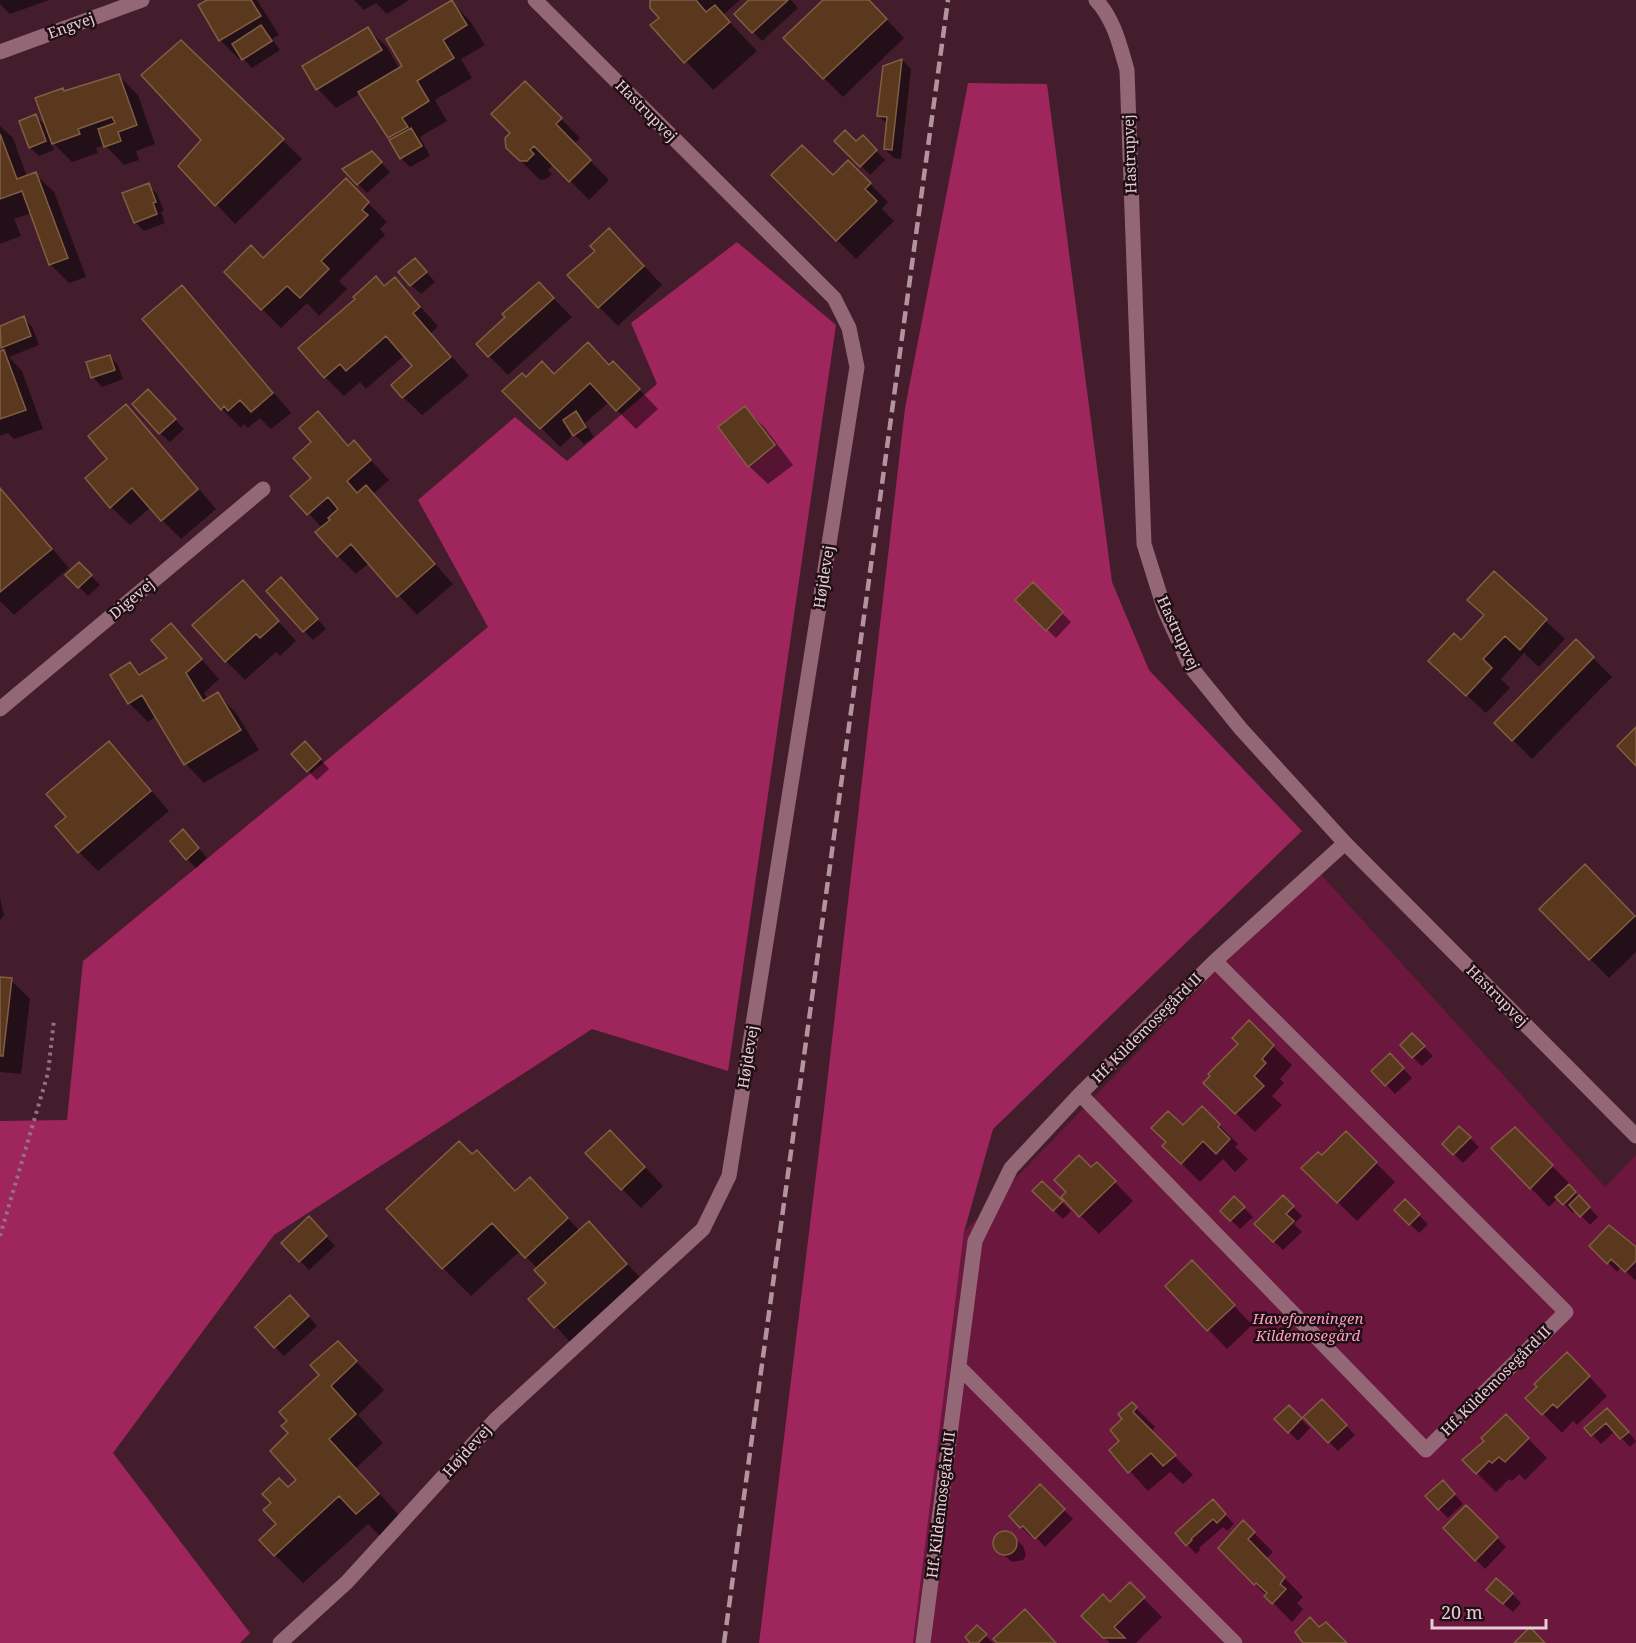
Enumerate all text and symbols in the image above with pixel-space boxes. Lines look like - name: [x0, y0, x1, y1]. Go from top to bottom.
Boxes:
- street label: Engvej: [45, 7, 97, 43]
- street label: Hastrupvej: [612, 75, 682, 145]
- street label: Hastrupvej: [1118, 114, 1140, 194]
- street label: Højdevej: [808, 544, 838, 610]
- street label: Digevej: [105, 574, 158, 623]
- street label: Hastrupvej: [1153, 592, 1205, 673]
- street label: Hastrupvej: [1463, 960, 1533, 1030]
- street label: Hf. Kildemosegård II: [1087, 968, 1206, 1087]
- street label: Højdevej: [732, 1024, 762, 1090]
- park label: Haveforeningen Kildemosegård: [1252, 1308, 1363, 1345]
- street label: Hf. Kildemosegård II: [1436, 1321, 1555, 1440]
- street label: Højdevej: [438, 1420, 495, 1481]
- street label: Hf. Kildemosegård II: [921, 1430, 959, 1579]
- scale bar: [1432, 1592, 1546, 1630]
- text: 20 m: [1441, 1600, 1483, 1624]

